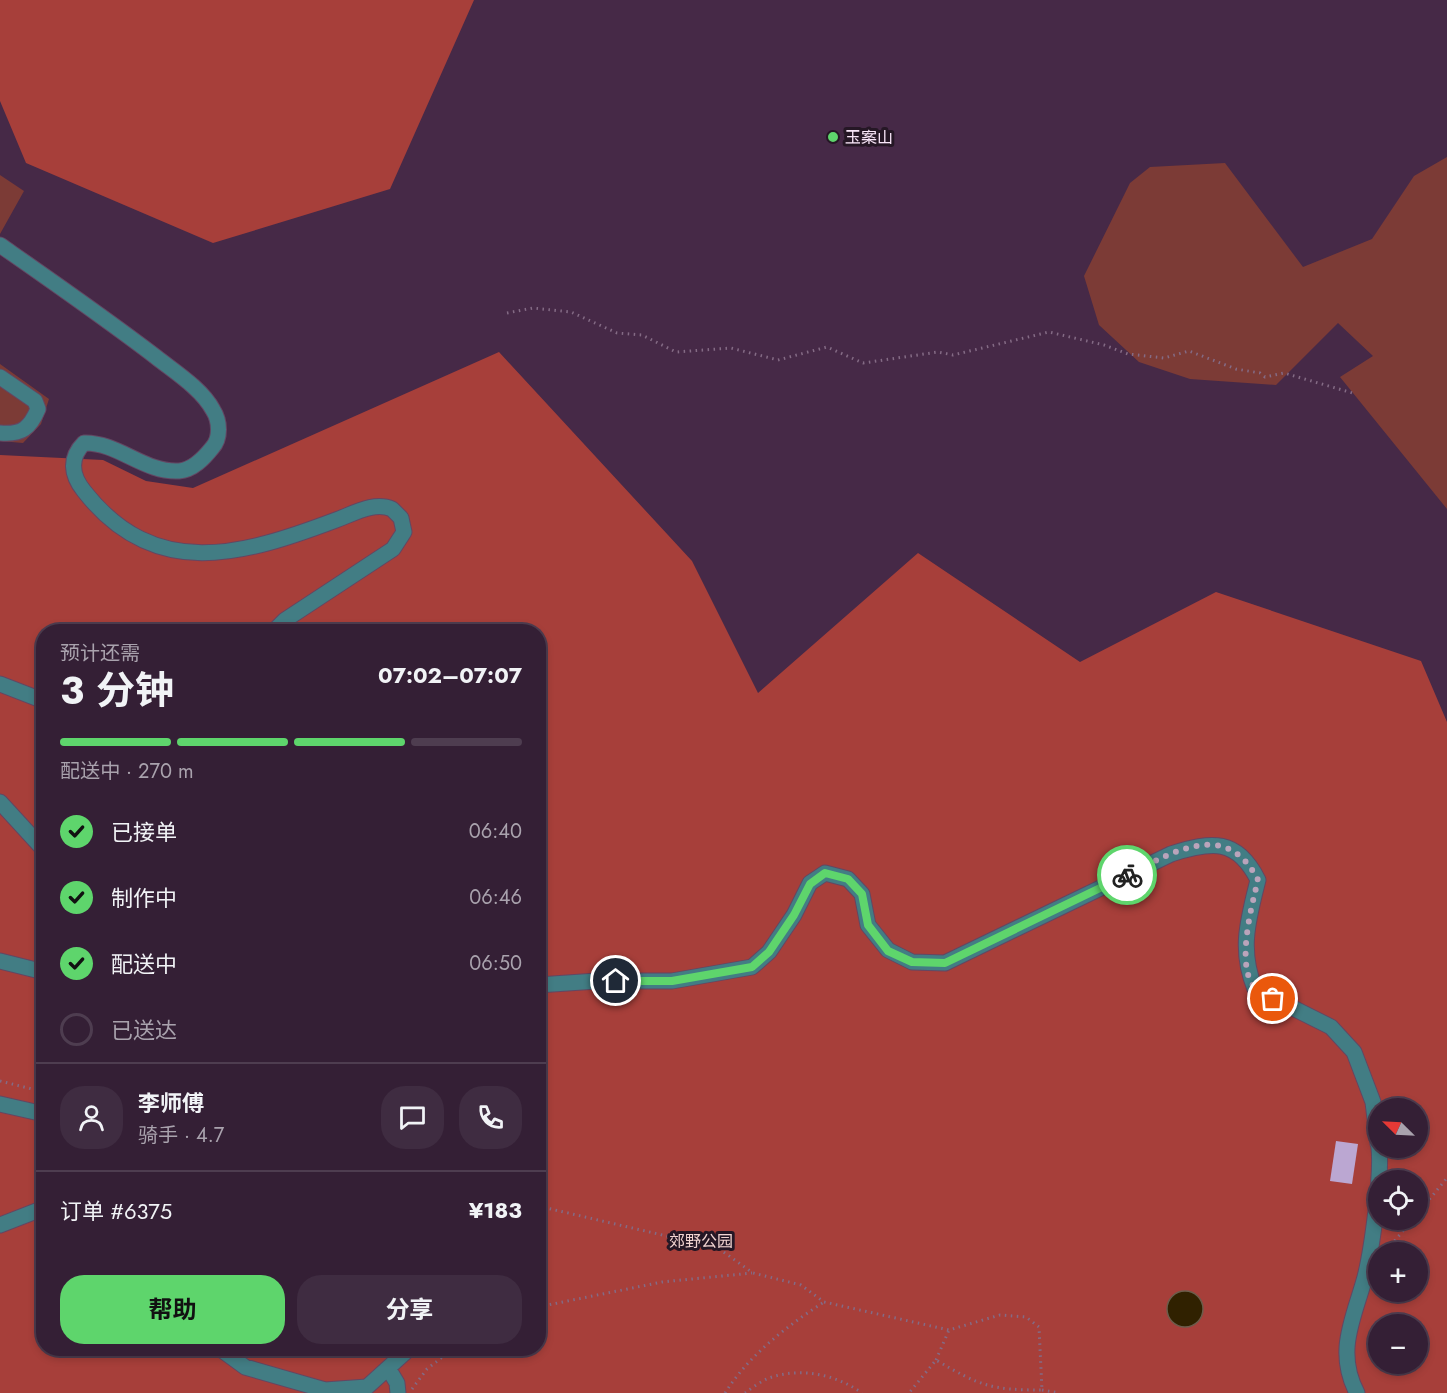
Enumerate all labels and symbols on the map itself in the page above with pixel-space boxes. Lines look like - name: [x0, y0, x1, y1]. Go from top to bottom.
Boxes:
- place label: 玉案山: [845, 126, 893, 149]
- marker: 玉案山: [826, 130, 840, 144]
- courier: [1097, 845, 1157, 905]
- pin: [590, 955, 641, 1006]
- pin: [1247, 973, 1298, 1024]
- north arrow: [1368, 1098, 1428, 1158]
- park label: 郊野公园: [669, 1230, 733, 1253]

